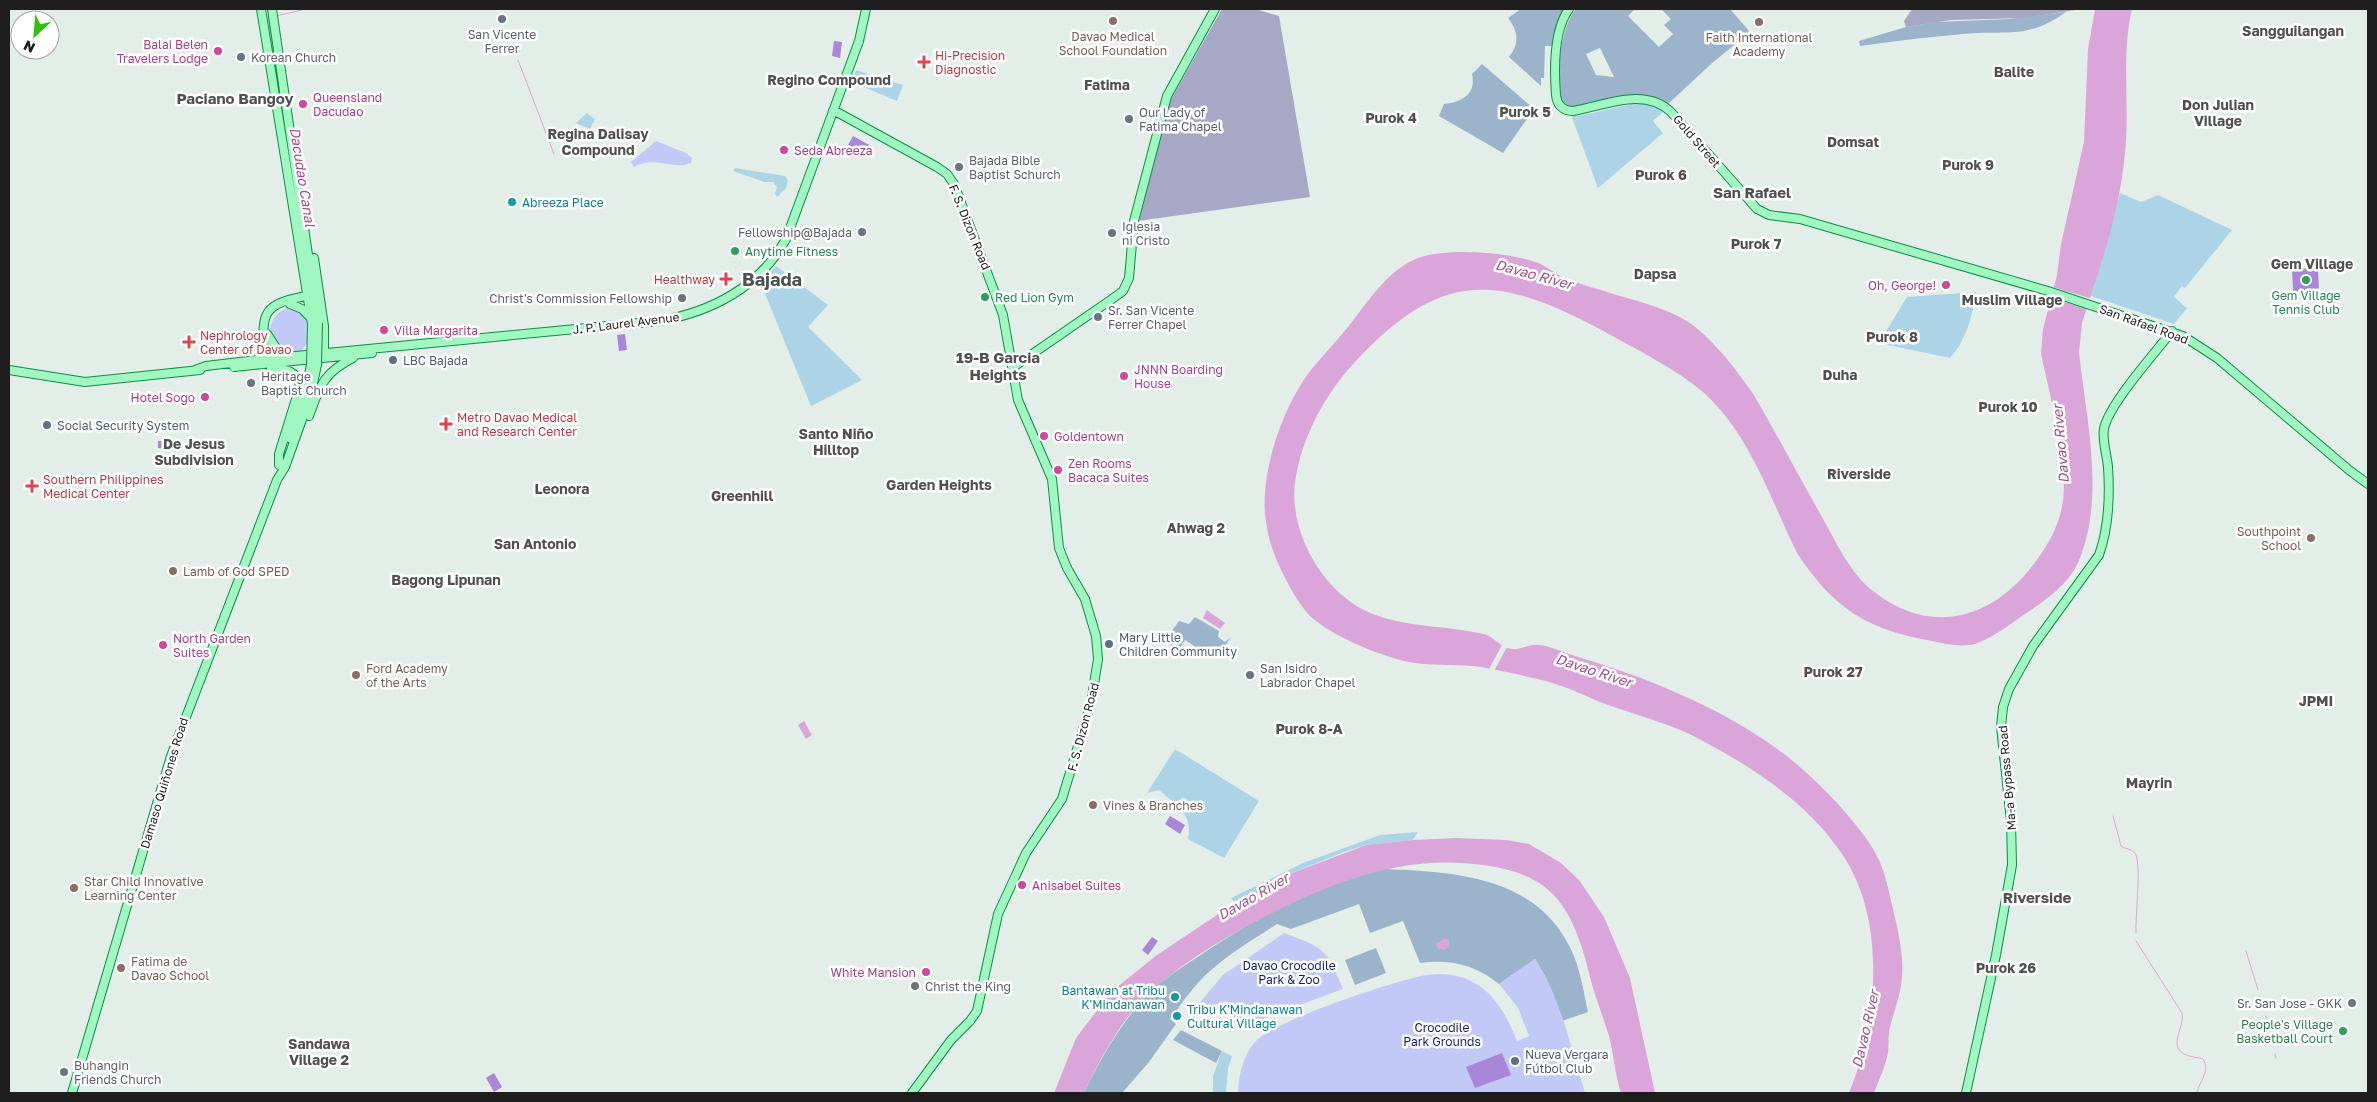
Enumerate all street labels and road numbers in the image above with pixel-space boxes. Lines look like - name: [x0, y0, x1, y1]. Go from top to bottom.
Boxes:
- street label: Gold Street: [1670, 111, 1724, 171]
- street label: F. S. Dizon Road: [946, 182, 994, 272]
- street label: San Rafael Road: [2097, 301, 2191, 347]
- street label: J. P. Laurel Avenue: [572, 309, 680, 337]
- street label: F. S. Dizon Road: [1064, 681, 1102, 773]
- street label: Damaso Quiñones Road: [137, 716, 191, 850]
- street label: Ma-a Bypass Road: [1995, 725, 2019, 831]

